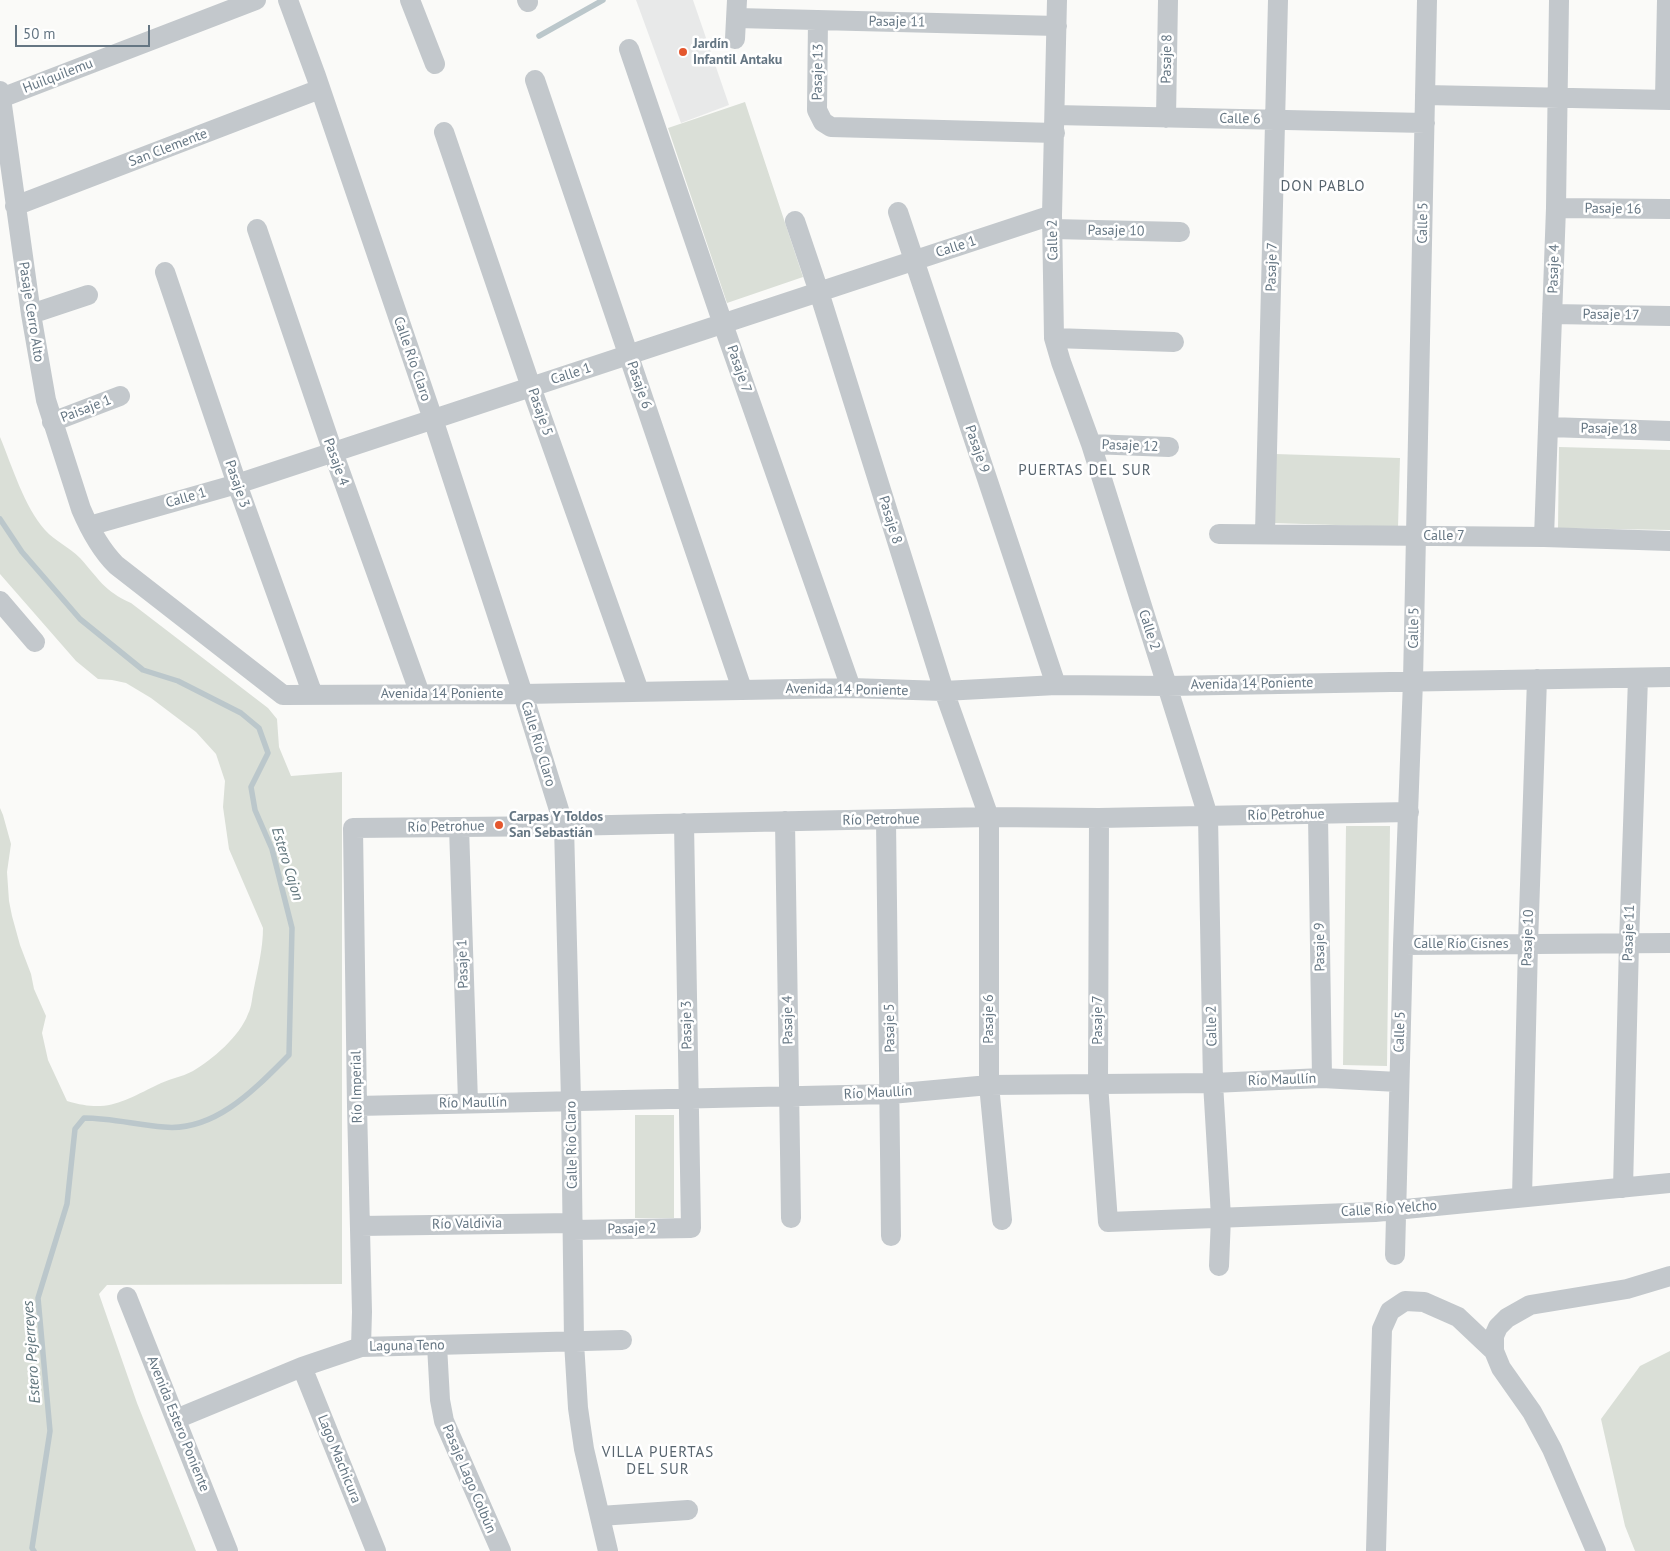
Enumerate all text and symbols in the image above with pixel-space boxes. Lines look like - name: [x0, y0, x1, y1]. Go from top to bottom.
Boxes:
- street label: Pasaje 11: [868, 13, 926, 31]
- scale bar: [18, 15, 152, 47]
- text: 50 m: [23, 24, 56, 43]
- street label: Pasaje 8: [1158, 34, 1176, 84]
- place label: Jardín Infantil Antaku: [693, 36, 782, 68]
- street label: Pasaje 13: [809, 43, 827, 101]
- marker: Jardín Infantil Antaku: [677, 46, 689, 58]
- street label: Huilquilemu: [21, 55, 95, 97]
- street label: Calle 6: [1219, 110, 1261, 128]
- street label: San Clemente: [126, 125, 210, 171]
- district label: DON PABLO: [1279, 178, 1367, 196]
- street label: Pasaje 16: [1584, 200, 1642, 218]
- street label: Calle 5: [1414, 202, 1432, 244]
- street label: Calle 2: [1044, 219, 1062, 261]
- street label: Pasaje 10: [1087, 222, 1145, 240]
- street label: Calle 1: [934, 233, 978, 261]
- street label: Pasaje 7: [1263, 242, 1281, 292]
- street label: Pasaje 4: [1545, 244, 1563, 294]
- street label: Pasaje Cerro Alto: [15, 261, 47, 363]
- street label: Pasaje 17: [1582, 306, 1640, 324]
- street label: Calle Río Claro: [390, 315, 434, 403]
- street label: Pasaje 7: [723, 343, 755, 395]
- street label: Pasaje 6: [623, 359, 655, 411]
- street label: Calle 1: [549, 360, 593, 388]
- street label: Pasaje 5: [524, 386, 556, 438]
- street label: Paisaje 1: [58, 392, 114, 426]
- street label: Pasaje 18: [1580, 420, 1638, 438]
- street label: Pasaje 9: [961, 423, 993, 475]
- street label: Pasaje 4: [320, 436, 352, 488]
- street label: Pasaje 12: [1101, 437, 1159, 455]
- street label: Pasaje 3: [221, 458, 253, 510]
- district label: PUERTAS DEL SUR: [1016, 462, 1154, 480]
- street label: Calle 1: [164, 484, 208, 512]
- street label: Pasaje 8: [875, 494, 905, 546]
- street label: Calle 7: [1423, 528, 1465, 544]
- street label: Calle 5: [1405, 607, 1423, 649]
- street label: Calle 2: [1135, 608, 1163, 652]
- street label: Avenida 14 Poniente: [1190, 675, 1314, 693]
- street label: Avenida 14 Poniente: [785, 681, 909, 699]
- street label: Avenida 14 Poniente: [381, 686, 503, 702]
- street label: Calle Río Claro: [517, 699, 559, 789]
- street label: Río Petrohue: [1247, 806, 1325, 824]
- place label: Carpas Y Toldos San Sebastián: [509, 809, 603, 842]
- street label: Río Petrohue: [842, 811, 920, 829]
- street label: Río Petrohue: [407, 818, 485, 836]
- marker: Carpas Y Toldos San Sebastián: [493, 819, 505, 831]
- water label: Estero Cajon: [267, 825, 307, 903]
- street label: Pasaje 11: [1620, 904, 1638, 962]
- street label: Pasaje 10: [1519, 909, 1537, 967]
- street label: Pasaje 9: [1311, 922, 1329, 972]
- street label: Calle Río Cisnes: [1413, 936, 1509, 952]
- street label: Pasaje 1: [454, 939, 472, 989]
- street label: Pasaje 6: [981, 994, 997, 1044]
- street label: Pasaje 4: [779, 995, 797, 1045]
- street label: Pasaje 7: [1090, 995, 1106, 1045]
- street label: Pasaje 3: [678, 1000, 696, 1050]
- street label: Pasaje 5: [881, 1003, 899, 1053]
- street label: Calle 2: [1203, 1005, 1221, 1047]
- street label: Calle 5: [1391, 1011, 1409, 1053]
- street label: Río Imperial: [348, 1050, 366, 1124]
- street label: Río Maullín: [1248, 1070, 1316, 1090]
- street label: Río Maullín: [843, 1083, 913, 1103]
- street label: Río Maullín: [439, 1094, 507, 1112]
- street label: Calle Río Claro: [563, 1101, 581, 1189]
- street label: Calle Río Yelcho: [1340, 1197, 1438, 1221]
- street label: Río Valdivia: [432, 1215, 502, 1233]
- street label: Pasaje 2: [607, 1220, 657, 1238]
- water label: Estero Pejerreyes: [19, 1300, 45, 1404]
- street label: Laguna Teno: [369, 1337, 445, 1355]
- street label: Avenida Estero Poniente: [143, 1354, 213, 1494]
- street label: Lago Machicura: [314, 1412, 364, 1506]
- street label: Pasaje Lago Colbún: [439, 1422, 499, 1536]
- district label: VILLA PUERTAS DEL SUR: [600, 1444, 716, 1479]

